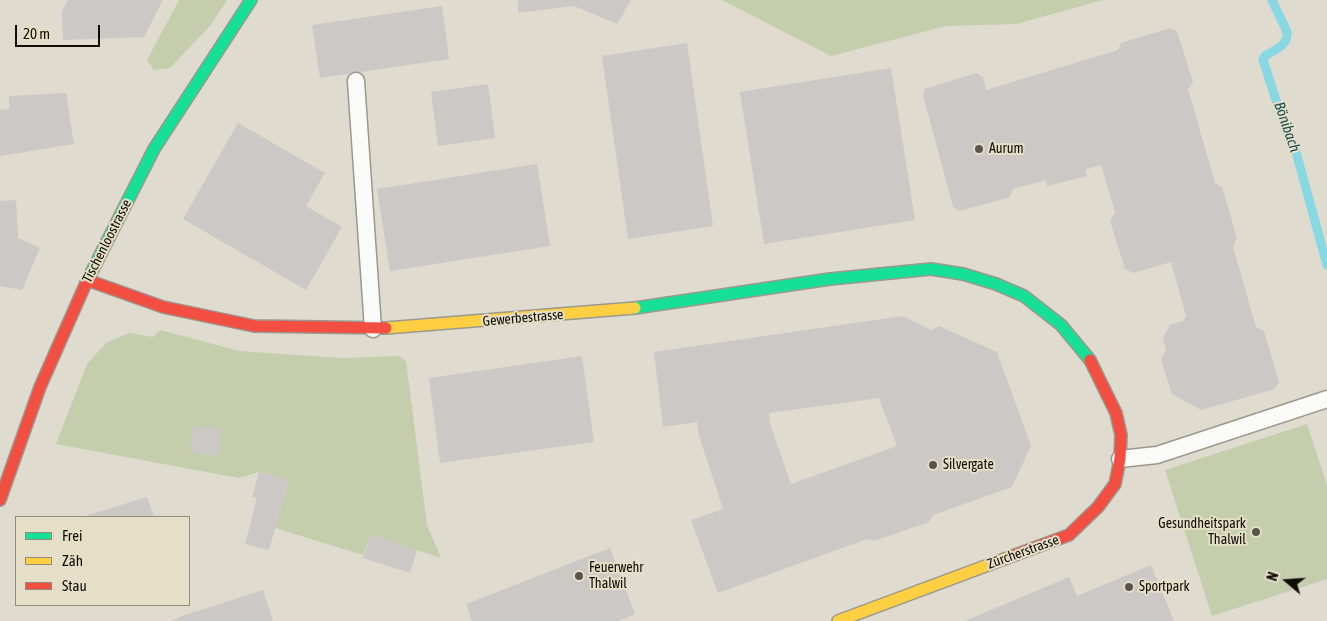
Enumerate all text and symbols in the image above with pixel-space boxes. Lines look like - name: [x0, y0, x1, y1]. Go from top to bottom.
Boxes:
- scale bar: [18, 15, 102, 47]
- text: 20 m: [23, 25, 50, 42]
- water label: Bönibach: [1270, 100, 1304, 154]
- place label: Aurum: [989, 141, 1024, 157]
- marker: Aurum: [973, 143, 985, 155]
- street label: Tischenloostrasse: [79, 196, 135, 286]
- street label: Gewerbestrasse: [482, 306, 564, 330]
- place label: Silvergate: [943, 457, 994, 473]
- marker: Silvergate: [927, 459, 939, 471]
- legend: [15, 516, 190, 606]
- place label: Gesundheitspark Thalwil: [1158, 516, 1246, 548]
- marker: Gesundheitspark Thalwil: [1250, 526, 1262, 538]
- text: Frei: [62, 527, 82, 544]
- street label: Zürcherstrasse: [985, 531, 1061, 573]
- text: Zäh: [62, 552, 83, 569]
- north arrow: [1262, 556, 1312, 606]
- place label: Feuerwehr Thalwil: [589, 560, 643, 592]
- marker: Feuerwehr Thalwil: [573, 570, 585, 582]
- text: N: [1264, 570, 1282, 583]
- text: Stau: [62, 577, 87, 594]
- place label: Sportpark: [1139, 579, 1190, 595]
- marker: Sportpark: [1123, 581, 1135, 593]

